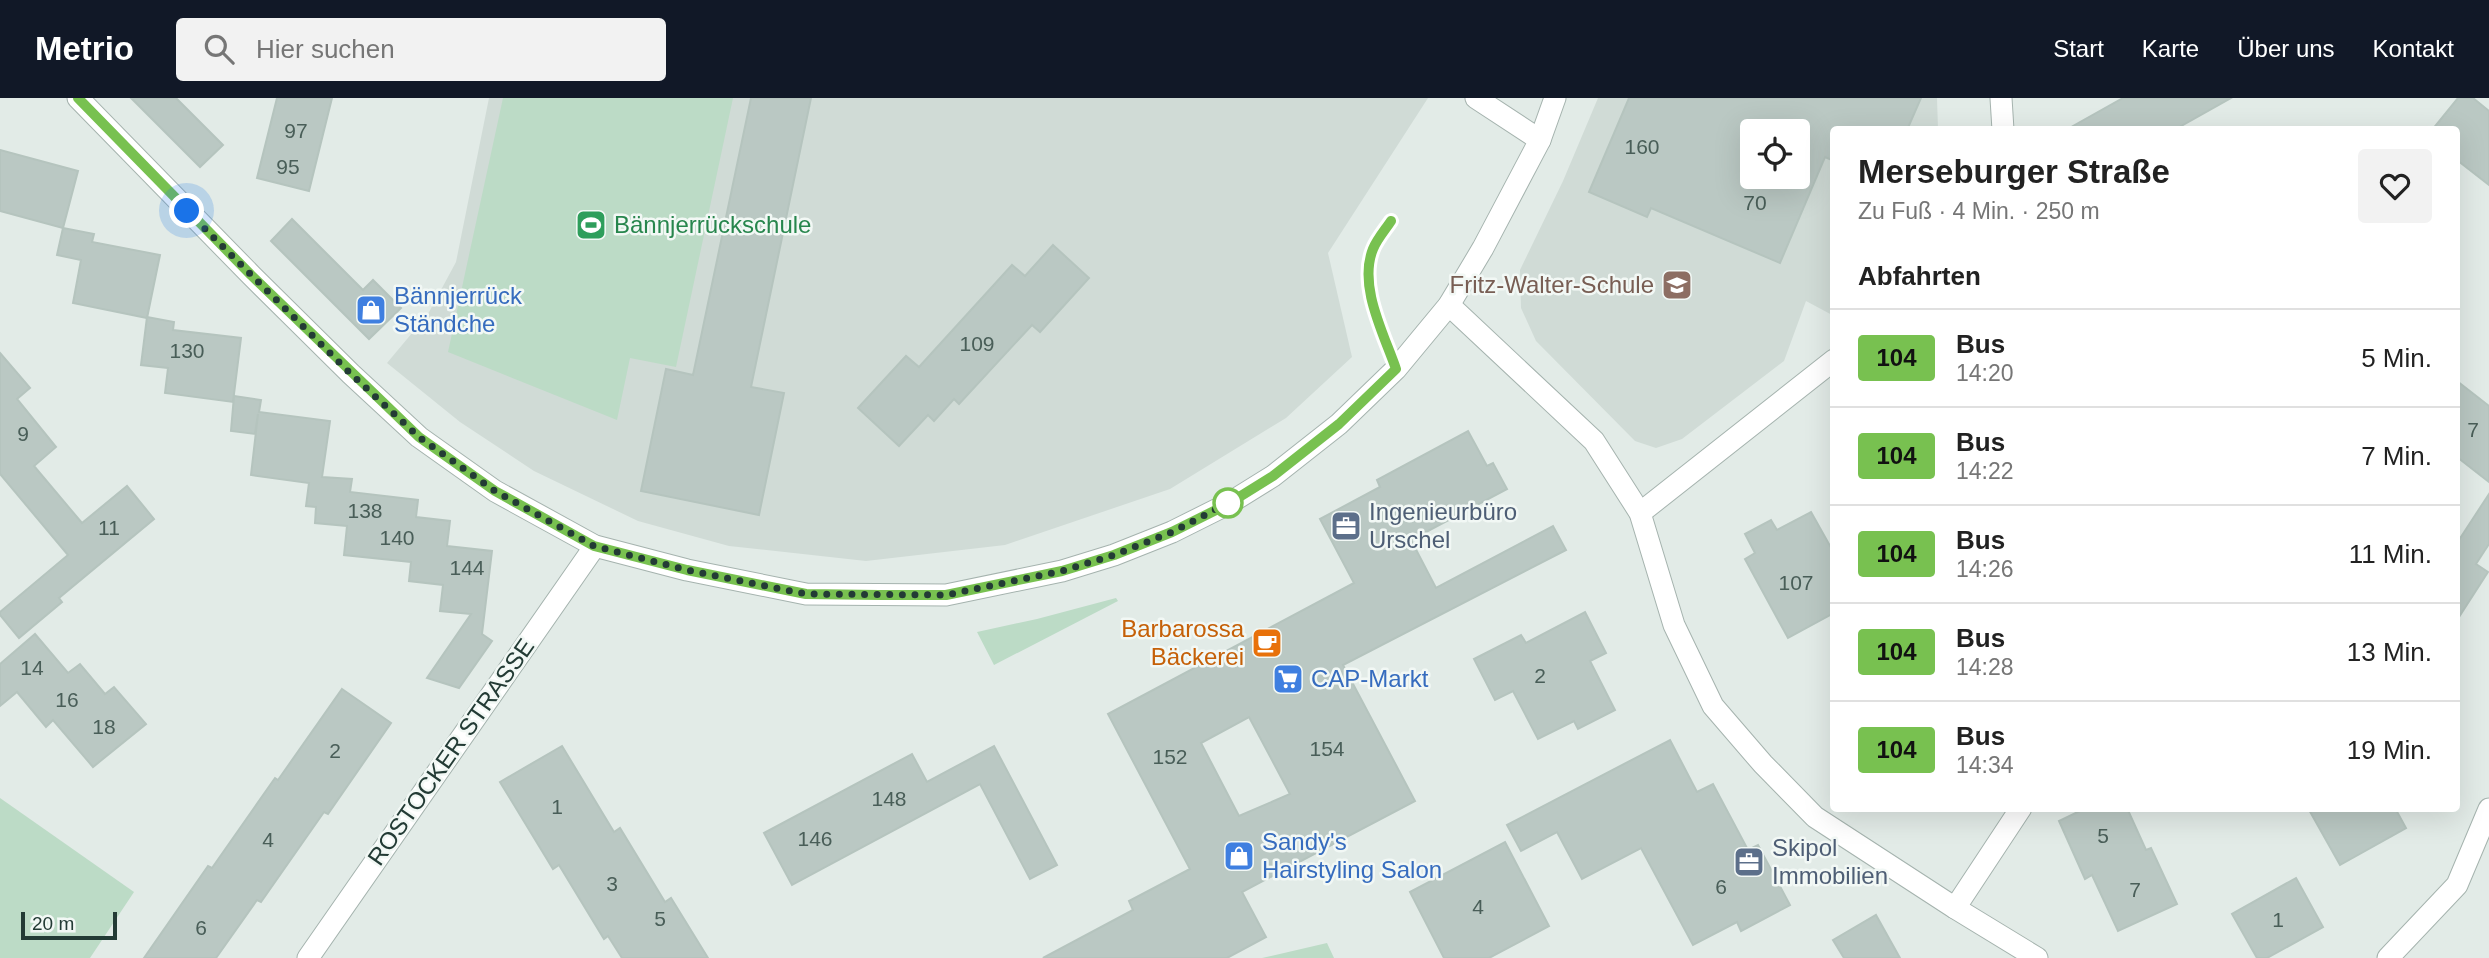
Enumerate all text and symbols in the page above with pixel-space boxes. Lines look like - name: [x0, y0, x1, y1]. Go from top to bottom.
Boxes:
- search box: [176, 18, 666, 81]
- text: Metrio: [35, 30, 134, 67]
- icon: search: [200, 30, 238, 68]
- text: Hier suchen: [256, 34, 395, 64]
- text: Start: [2053, 35, 2104, 62]
- text: Karte: [2142, 35, 2199, 62]
- text: Über uns: [2237, 35, 2335, 62]
- text: Kontakt: [2373, 35, 2454, 62]
- house number: 97: [284, 119, 308, 142]
- map controls: [1740, 119, 1810, 189]
- button: locate: [1740, 119, 1810, 189]
- house number: 160: [1624, 135, 1660, 158]
- button: heart: [2358, 149, 2432, 223]
- text: Merseburger Straße: [1858, 153, 2170, 190]
- house number: 95: [276, 155, 300, 178]
- house number: 70: [1743, 191, 1767, 214]
- your location: [169, 193, 204, 228]
- text: Zu Fuß · 4 Min. · 250 m: [1858, 198, 2100, 224]
- sports icon: Bännjerrückschule: [574, 208, 608, 242]
- place label: Bännjerrückschule: [614, 211, 811, 238]
- text: Abfahrten: [1858, 261, 1981, 291]
- school or university icon: Fritz-Walter-Schule: [1660, 268, 1694, 302]
- place label: Fritz-Walter-Schule: [1450, 271, 1654, 298]
- place label: Bännjerrück Ständche: [394, 282, 523, 337]
- shop icon: Bännjerrück Ständche: [354, 293, 388, 327]
- text: Bus: [1956, 329, 2005, 359]
- house number: 109: [959, 332, 995, 355]
- house number: 130: [169, 339, 205, 362]
- text: 5 Min.: [2361, 343, 2432, 373]
- text: 104: [1876, 344, 1917, 371]
- text: 14:20: [1956, 360, 2014, 386]
- house number: 7: [2467, 418, 2479, 441]
- house number: 9: [17, 422, 29, 445]
- text: Bus: [1956, 427, 2005, 457]
- text: 7 Min.: [2361, 441, 2432, 471]
- text: 104: [1876, 442, 1917, 469]
- text: 14:22: [1956, 458, 2014, 484]
- unlabelled marker: [1213, 488, 1243, 518]
- place label: Ingenieurbüro Urschel: [1369, 498, 1517, 553]
- house number: 138: [347, 499, 383, 522]
- office icon: Ingenieurbüro Urschel: [1329, 509, 1363, 543]
- house number: 11: [98, 516, 120, 539]
- text: Bus: [1956, 525, 2005, 555]
- house number: 140: [379, 526, 415, 549]
- text: 11 Min.: [2349, 539, 2432, 569]
- text: 104: [1876, 540, 1917, 567]
- house number: 144: [449, 556, 485, 579]
- text: 14:26: [1956, 556, 2014, 582]
- house number: 107: [1778, 571, 1814, 594]
- place label: Barbarossa Bäckerei: [1121, 615, 1245, 670]
- text: Bus: [1956, 623, 2005, 653]
- cafe icon: Barbarossa Bäckerei: [1250, 626, 1284, 660]
- street label: ROSTOCKER STRASSE: [362, 633, 539, 870]
- text: 13 Min.: [2347, 637, 2432, 667]
- text: 104: [1876, 638, 1917, 665]
- text: 14:28: [1956, 654, 2014, 680]
- house number: 14: [20, 656, 44, 679]
- supermarket icon: CAP-Markt: [1271, 662, 1305, 696]
- house number: 2: [1534, 664, 1546, 687]
- place label: CAP-Markt: [1311, 665, 1429, 692]
- house number: 16: [55, 688, 79, 711]
- house number: 18: [92, 715, 116, 738]
- text: Bus: [1956, 721, 2005, 751]
- text: 19 Min.: [2347, 735, 2432, 765]
- text: 104: [1876, 736, 1917, 763]
- house number: 154: [1309, 737, 1345, 760]
- house number: 2: [329, 739, 341, 762]
- house number: 152: [1152, 745, 1188, 768]
- text: 14:34: [1956, 752, 2014, 778]
- house number: 148: [871, 787, 907, 810]
- house number: 1: [551, 795, 563, 818]
- house number: 5: [2097, 824, 2109, 847]
- house number: 146: [797, 827, 833, 850]
- house number: 4: [262, 828, 274, 851]
- place label: Sandy's Hairstyling Salon: [1262, 828, 1442, 883]
- place label: Skipol Immobilien: [1772, 834, 1888, 889]
- shop icon: Sandy's Hairstyling Salon: [1222, 839, 1256, 873]
- office icon: Skipol Immobilien: [1732, 845, 1766, 879]
- house number: 3: [606, 872, 618, 895]
- house number: 6: [1715, 875, 1727, 898]
- house number: 7: [2129, 878, 2141, 901]
- house number: 4: [1472, 895, 1484, 918]
- house number: 5: [654, 907, 666, 930]
- house number: 1: [2272, 908, 2284, 931]
- scale bar: [21, 909, 117, 941]
- text: 20 m: [32, 913, 74, 934]
- house number: 6: [195, 916, 207, 939]

